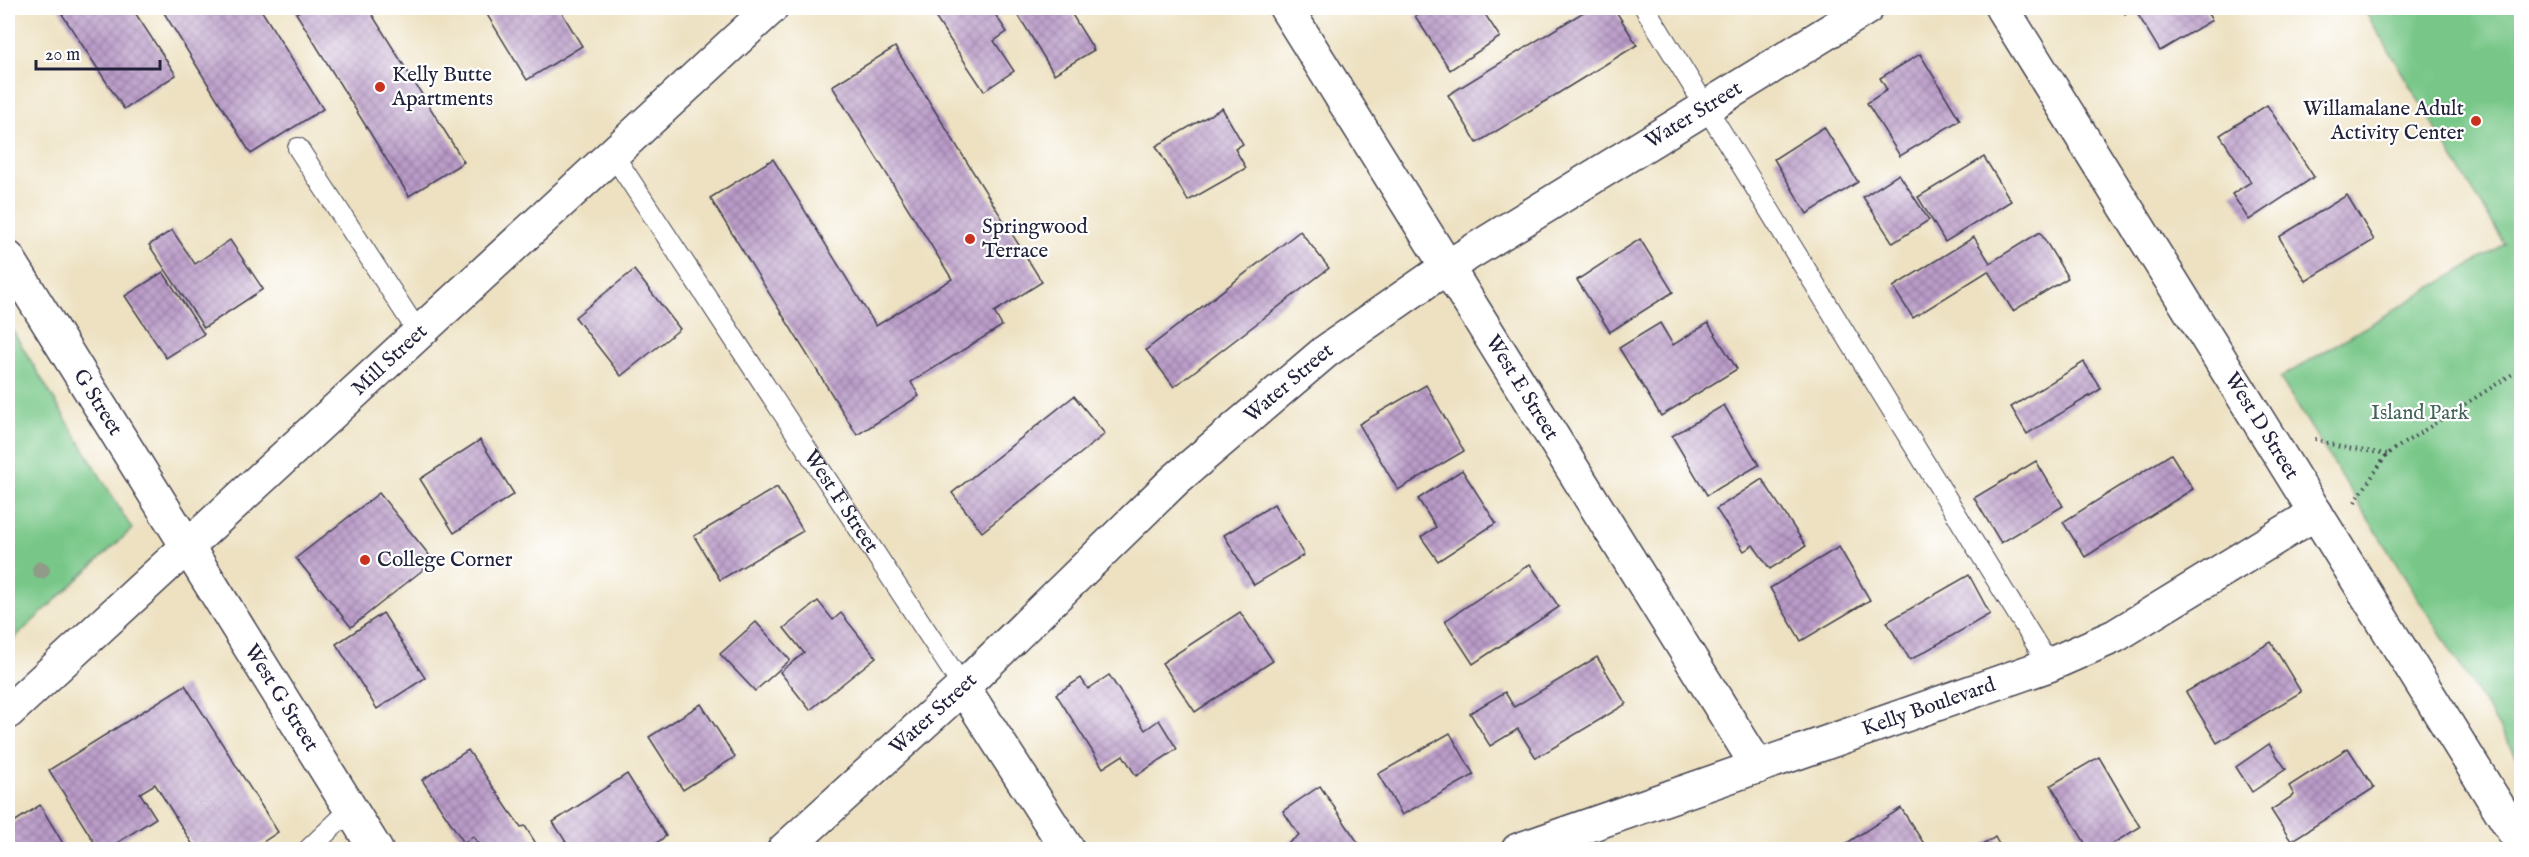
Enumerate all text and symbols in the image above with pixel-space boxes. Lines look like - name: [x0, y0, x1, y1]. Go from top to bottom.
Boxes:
- scale bar: [36, 33, 160, 71]
- text: 20 m: [45, 44, 80, 67]
- place label: Kelly Butte Apartments: [391, 62, 493, 113]
- street label: Water Street: [1640, 75, 1747, 155]
- marker: Kelly Butte Apartments: [373, 80, 387, 94]
- place label: Willamalane Adult Activity Center: [2303, 96, 2464, 147]
- marker: Willamalane Adult Activity Center: [2469, 114, 2483, 128]
- place label: Springwood Terrace: [982, 214, 1089, 265]
- marker: Springwood Terrace: [963, 232, 977, 246]
- street label: Mill Street: [346, 318, 433, 402]
- street label: West E Street: [1479, 330, 1565, 445]
- street label: Water Street: [1239, 337, 1338, 429]
- street label: G Street: [67, 364, 129, 441]
- street label: West D Street: [2218, 367, 2305, 485]
- park label: Island Park: [2371, 400, 2470, 427]
- street label: West F Street: [797, 445, 885, 558]
- place label: College Corner: [377, 547, 513, 574]
- marker: College Corner: [358, 553, 372, 567]
- street label: West G Street: [238, 639, 325, 757]
- street label: Water Street: [884, 667, 983, 761]
- street label: Kelly Boulevard: [1858, 671, 2000, 743]

